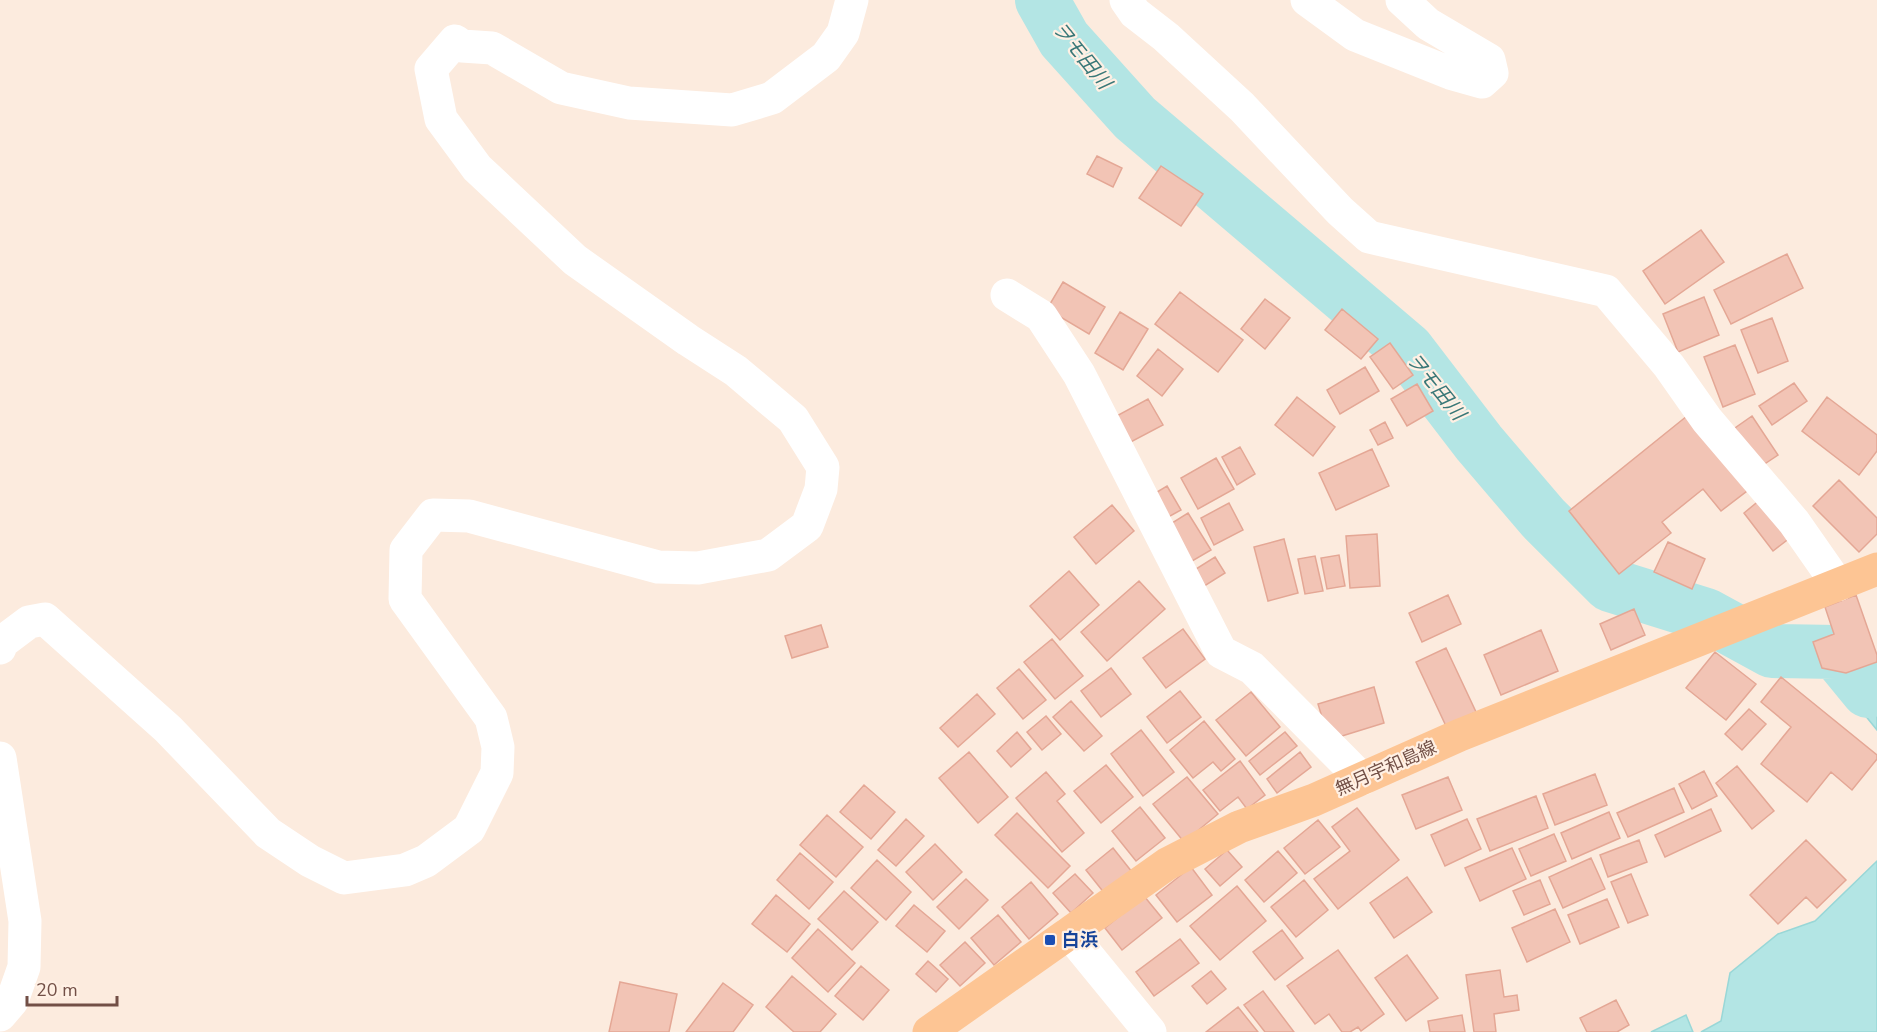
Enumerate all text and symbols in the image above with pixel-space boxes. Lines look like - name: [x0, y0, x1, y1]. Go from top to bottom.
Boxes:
- water label: ヲモ田川: [1046, 16, 1119, 96]
- water label: ヲモ田川: [1400, 347, 1473, 427]
- street label: 無月宇和島線: [1332, 735, 1440, 801]
- place label: 白浜: [1062, 928, 1098, 952]
- marker: 白浜: [1043, 933, 1057, 947]
- scale bar: [27, 969, 117, 1007]
- text: 20 m: [36, 978, 78, 1002]

